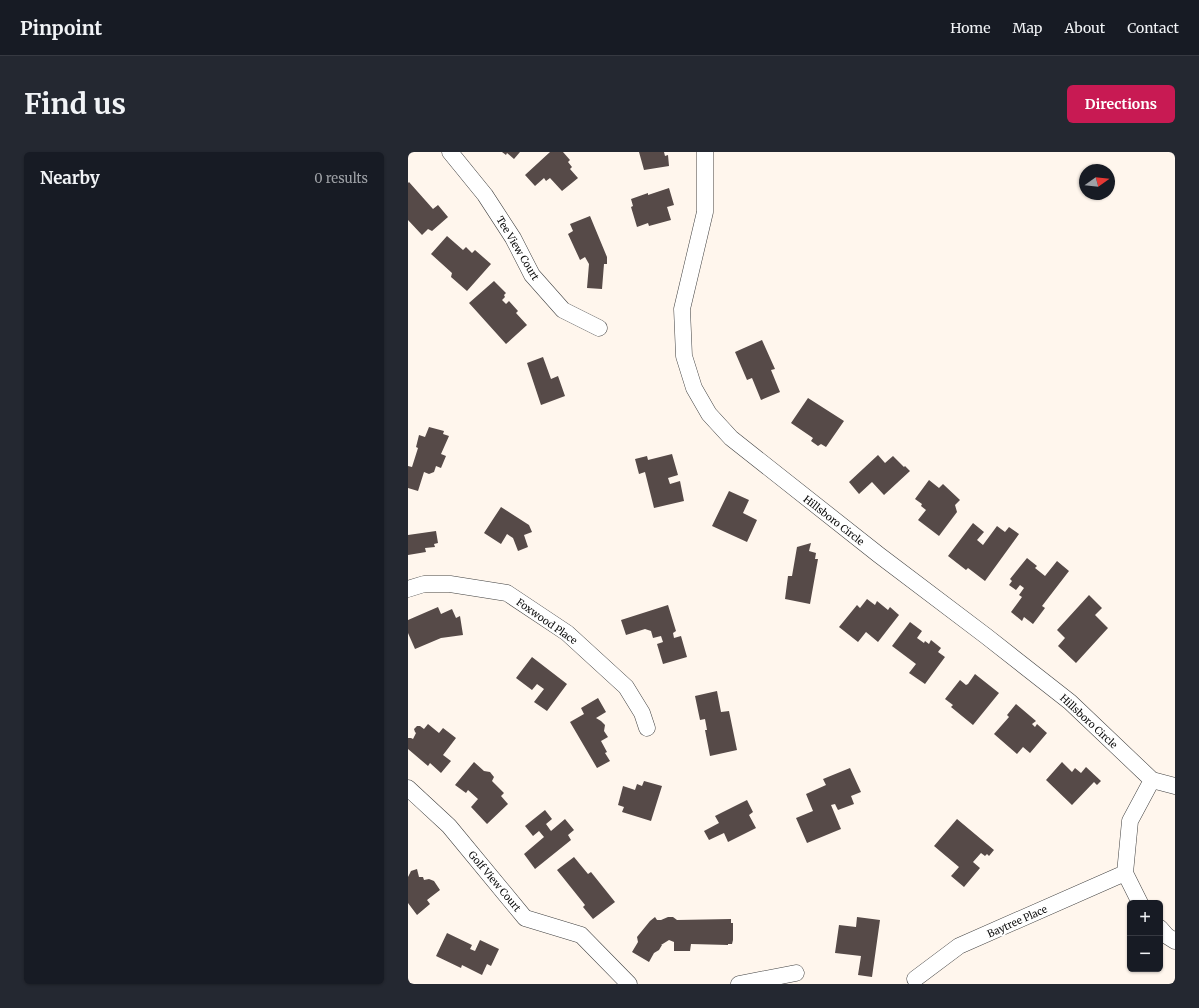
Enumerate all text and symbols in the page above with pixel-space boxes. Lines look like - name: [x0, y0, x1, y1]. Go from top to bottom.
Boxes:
- text: Pinpoint: [20, 16, 102, 40]
- text: Home: [950, 19, 991, 37]
- text: Map: [1013, 19, 1042, 37]
- text: About: [1064, 19, 1105, 37]
- text: Contact: [1127, 19, 1179, 37]
- button: Directions: [1067, 85, 1175, 123]
- text: Find us: [24, 86, 126, 122]
- north arrow: [1079, 164, 1115, 200]
- text: Nearby: [40, 167, 100, 189]
- text: 0 results: [314, 170, 368, 187]
- street label: Tee View Court: [493, 214, 542, 283]
- street label: Hillsboro Circle: [801, 493, 867, 548]
- street label: Foxwood Place: [514, 596, 580, 647]
- street label: Hillsboro Circle: [1057, 691, 1120, 751]
- street label: Golf View Court: [465, 848, 524, 914]
- map controls: [1127, 900, 1163, 972]
- button: +: [1127, 900, 1163, 936]
- street label: Baytree Place: [985, 902, 1049, 940]
- button: −: [1127, 936, 1163, 972]

